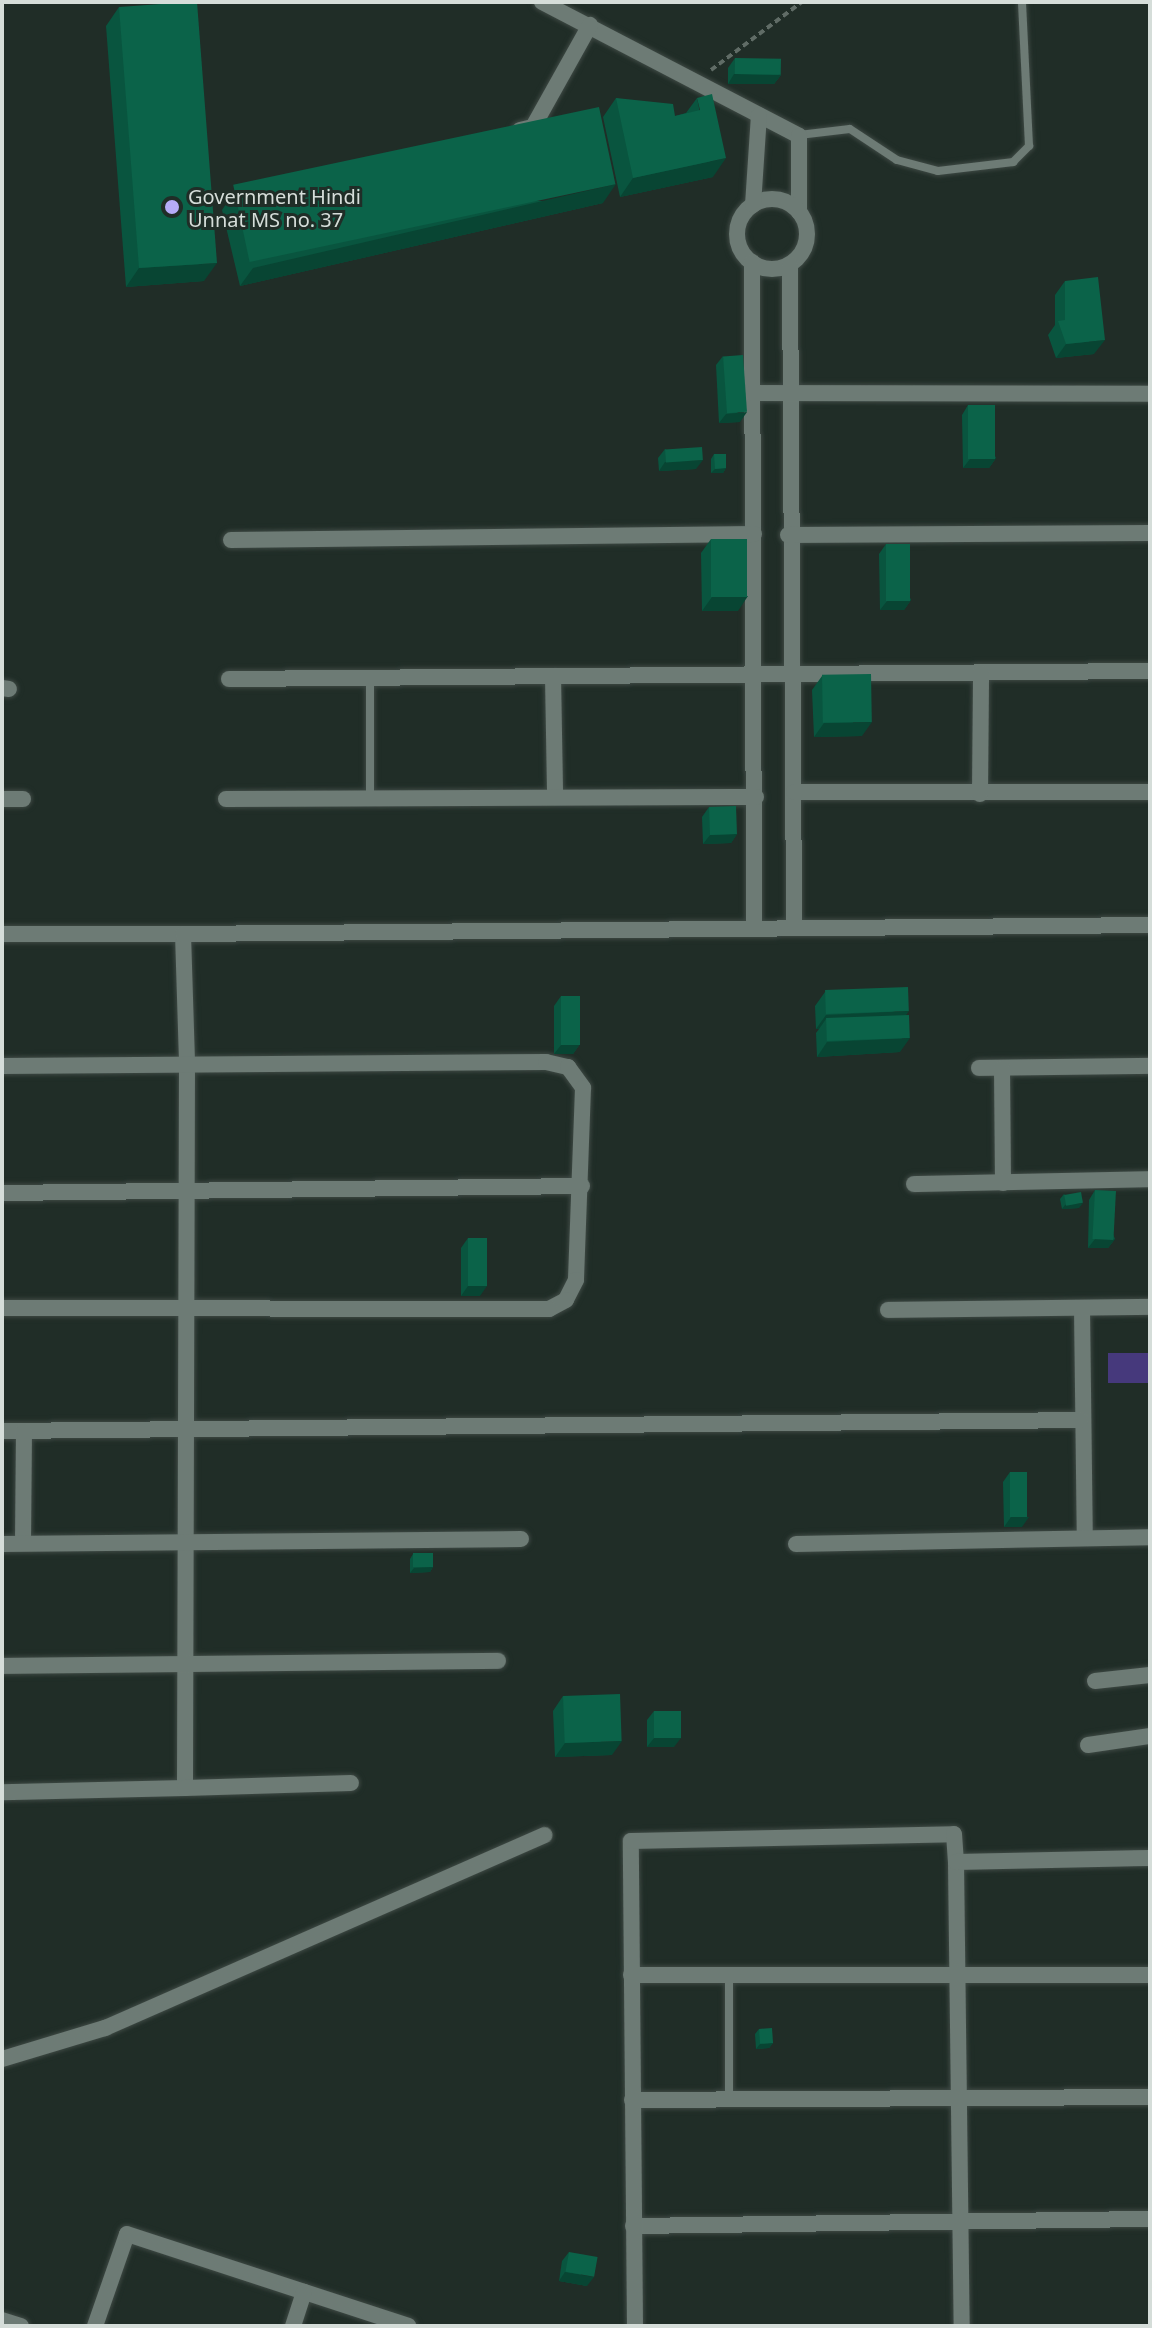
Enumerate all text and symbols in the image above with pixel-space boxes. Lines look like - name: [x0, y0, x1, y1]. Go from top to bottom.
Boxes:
- place label: Government Hindi Unnat MS no. 37: [188, 184, 361, 231]
- marker: Government Hindi Unnat MS no. 37: [163, 198, 181, 216]

